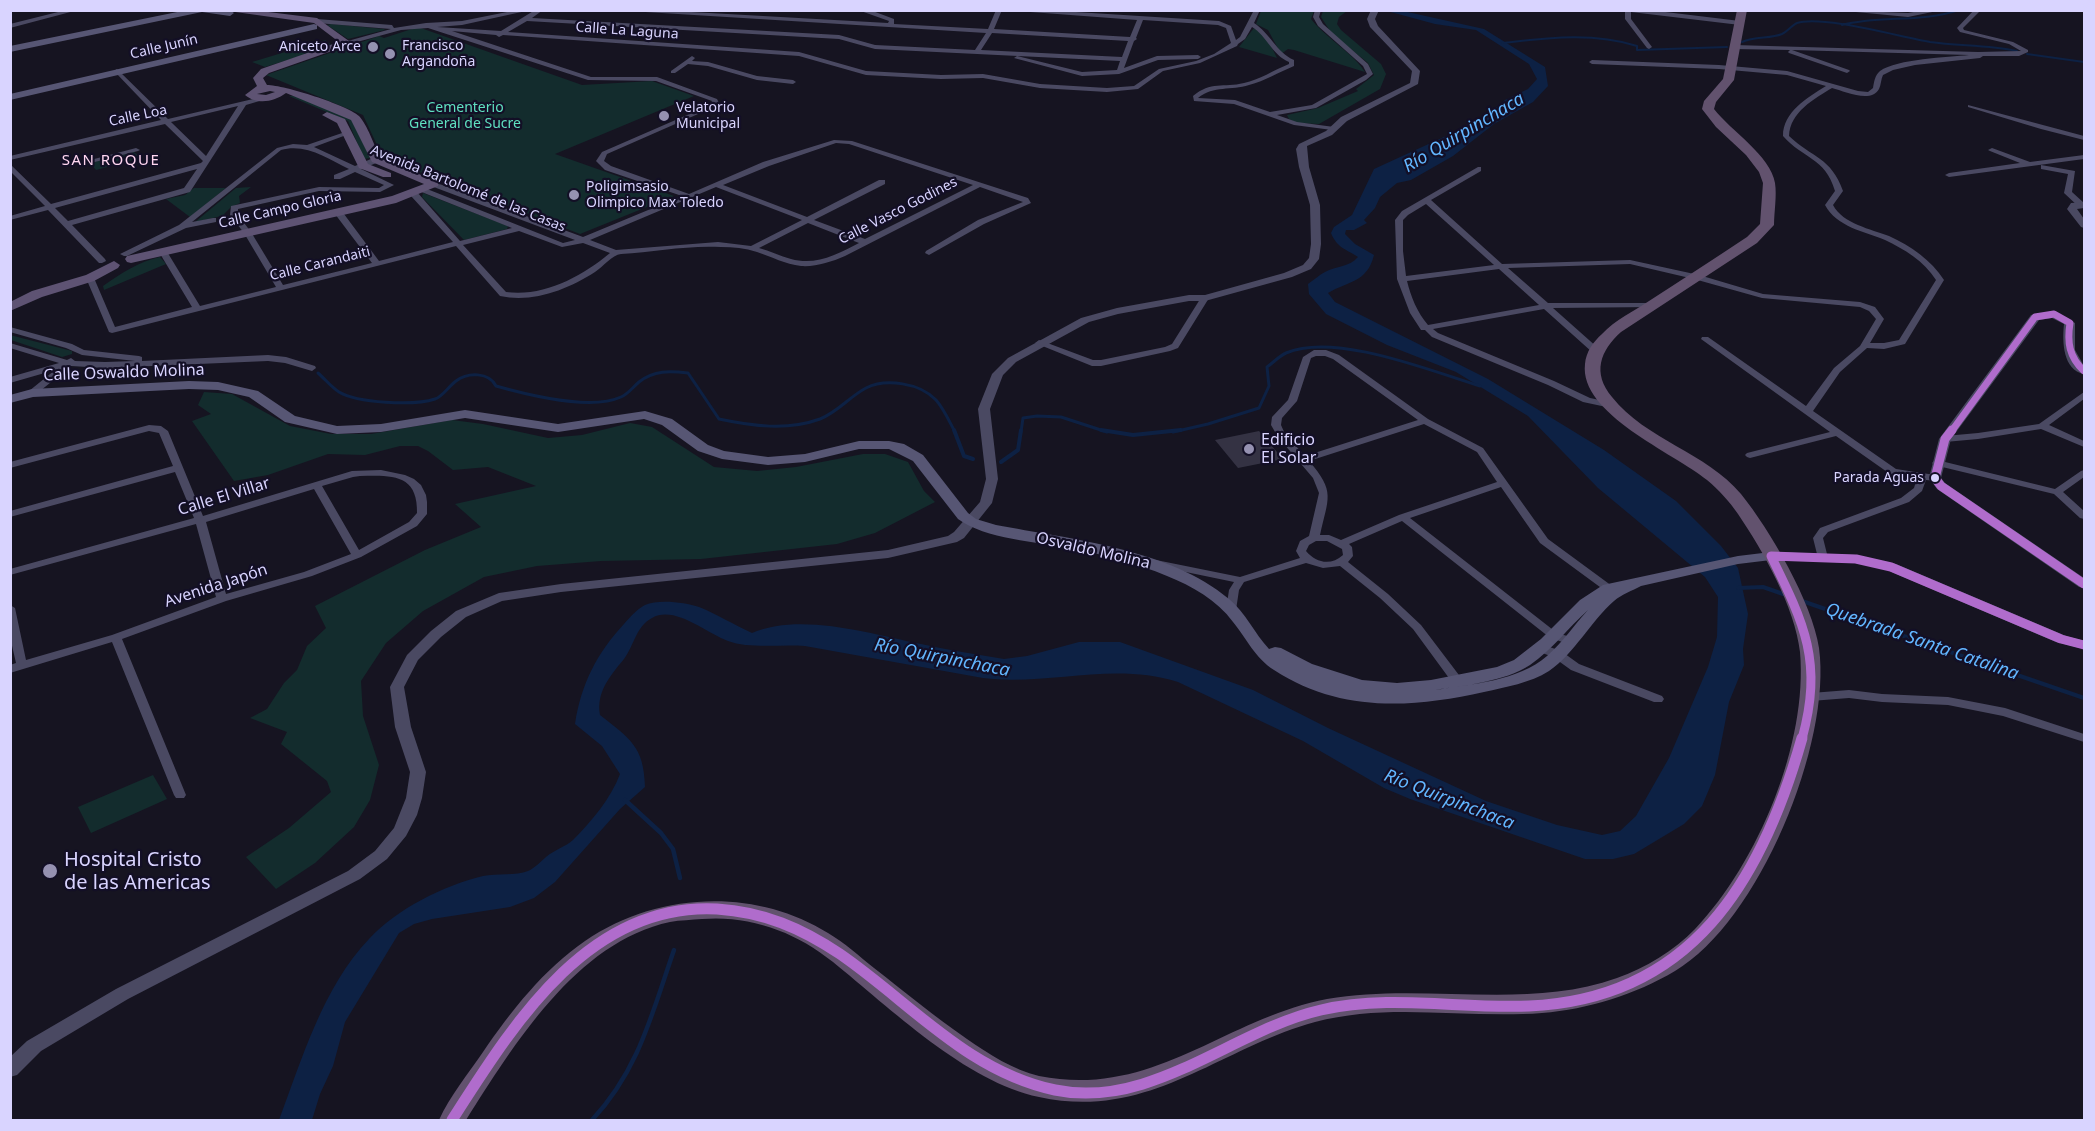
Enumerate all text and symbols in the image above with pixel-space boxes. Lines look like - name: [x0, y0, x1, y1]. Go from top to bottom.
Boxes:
- street label: Calle La Laguna: [575, 19, 679, 43]
- street label: Calle Junín: [129, 31, 199, 63]
- place label: Francisco Argandoña: [402, 38, 475, 70]
- place label: Aniceto Arce: [279, 39, 361, 55]
- marker: Aniceto Arce: [366, 40, 380, 54]
- marker: Francisco Argandoña: [383, 47, 397, 61]
- water label: Río Quirpinchaca: [1399, 88, 1529, 178]
- park label: Cementerio General de Sucre: [409, 100, 521, 132]
- place label: Velatorio Municipal: [676, 100, 740, 132]
- street label: Calle Loa: [107, 102, 169, 130]
- marker: Velatorio Municipal: [657, 109, 671, 123]
- street label: Avenida Bartolomé de las Casas: [368, 142, 568, 236]
- district label: SAN ROQUE: [62, 152, 160, 170]
- street label: Calle Vasco Godines: [836, 174, 960, 248]
- place label: Poligimsasio Olimpico Max Toledo: [586, 179, 724, 212]
- street label: Calle Campo Gloria: [217, 188, 343, 232]
- marker: Poligimsasio Olimpico Max Toledo: [567, 188, 581, 202]
- street label: Calle Carandaiti: [268, 243, 372, 285]
- street label: Calle Oswaldo Molina: [43, 361, 205, 385]
- place label: Edificio El Solar: [1261, 430, 1316, 468]
- marker: Edificio El Solar: [1242, 442, 1256, 456]
- place label: Parada Aguas: [1833, 470, 1924, 486]
- marker: Parada Aguas: [1929, 472, 1941, 484]
- street label: Calle El Villar: [176, 474, 272, 520]
- street label: Osvaldo Molina: [1034, 529, 1152, 573]
- street label: Avenida Japón: [162, 560, 270, 612]
- water label: Quebrada Santa Catalina: [1823, 599, 2021, 685]
- water label: Río Quirpinchaca: [872, 634, 1012, 682]
- water label: Río Quirpinchaca: [1381, 765, 1517, 835]
- place label: Hospital Cristo de las Americas: [64, 848, 211, 895]
- marker: Hospital Cristo de las Americas: [41, 862, 59, 880]

